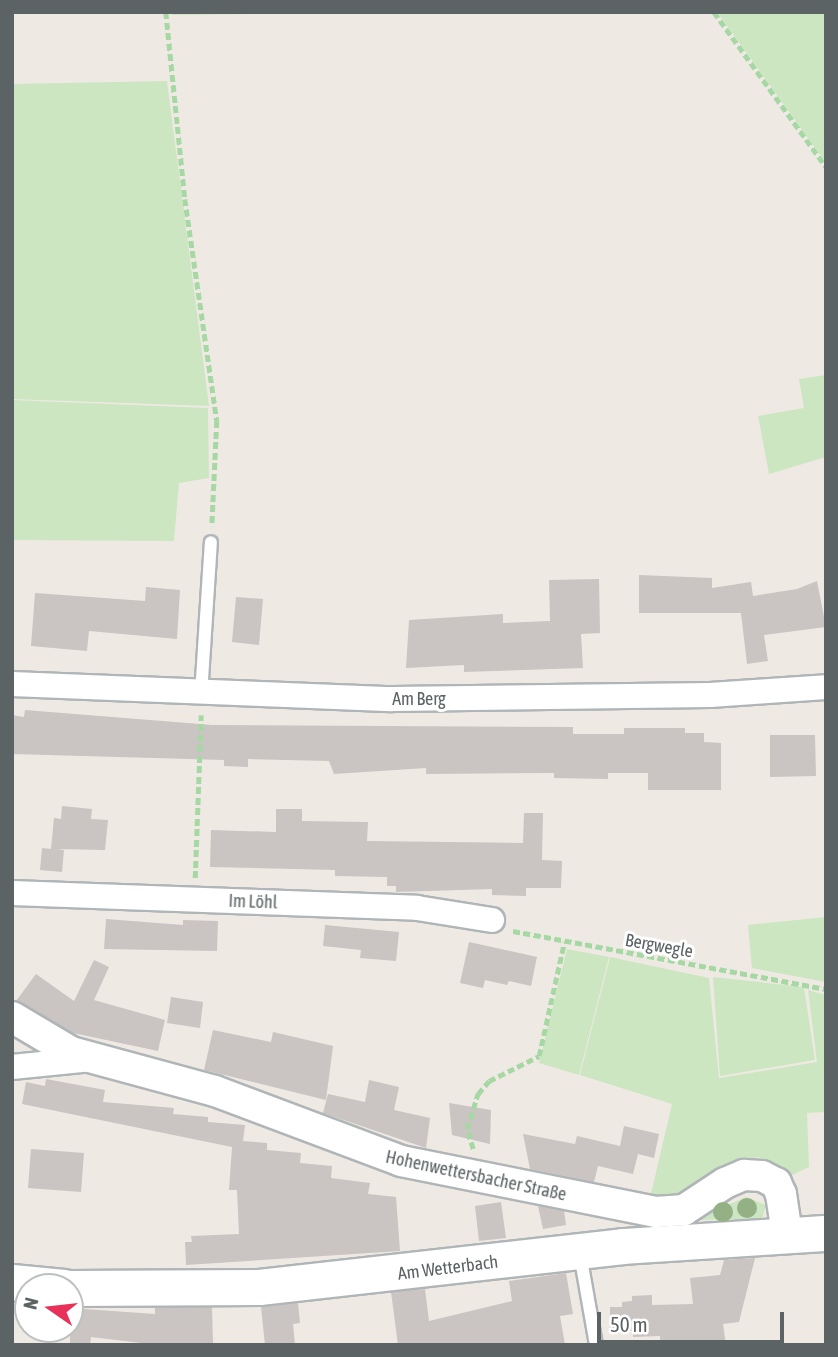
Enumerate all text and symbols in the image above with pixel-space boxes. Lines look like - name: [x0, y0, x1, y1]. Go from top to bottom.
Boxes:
- street label: Am Berg: [392, 688, 446, 710]
- street label: Im Löhl: [228, 890, 278, 914]
- street label: Bergwegle: [623, 929, 695, 963]
- street label: Hohenwettersbacher Straße: [384, 1146, 568, 1206]
- street label: Am Wetterbach: [397, 1251, 499, 1285]
- north arrow: [14, 1273, 84, 1343]
- text: N: [19, 1295, 43, 1312]
- scale bar: [600, 1298, 787, 1342]
- text: 50 m: [610, 1312, 648, 1336]

